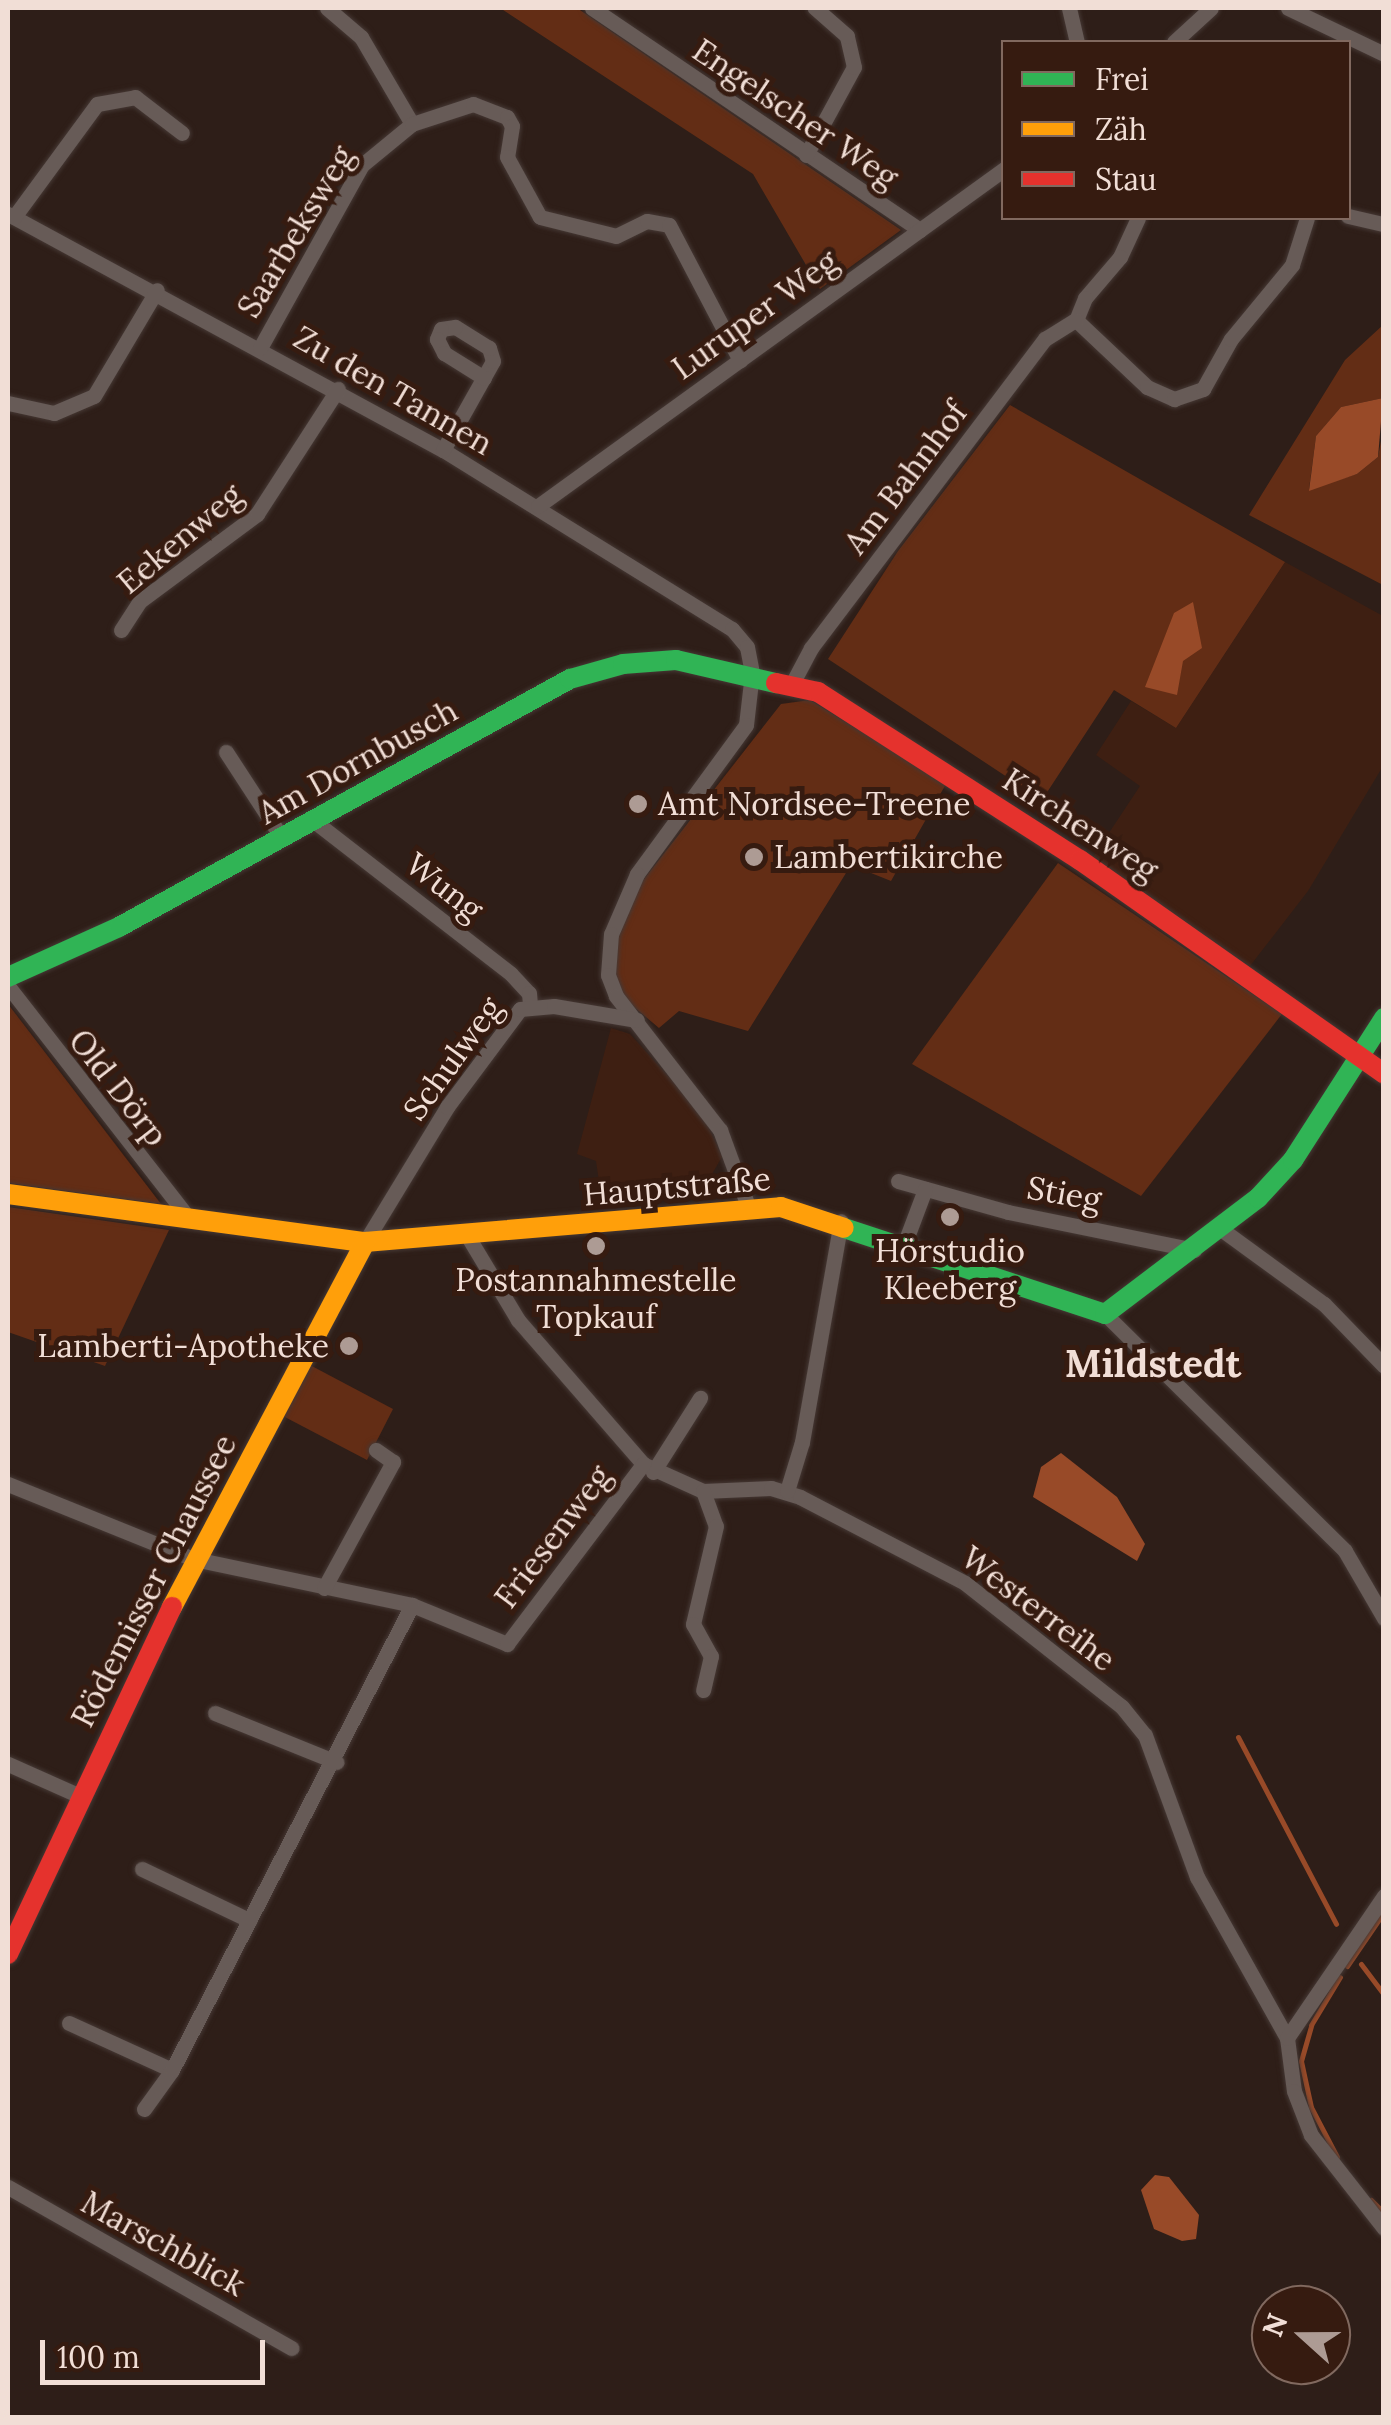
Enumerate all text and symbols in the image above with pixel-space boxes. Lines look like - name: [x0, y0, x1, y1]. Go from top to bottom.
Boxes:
- street label: Engelscher Weg: [685, 31, 905, 197]
- legend: [1001, 40, 1351, 220]
- text: Frei: [1095, 60, 1149, 98]
- text: Zäh: [1095, 110, 1147, 148]
- street label: Saarbeksweg: [230, 139, 362, 325]
- text: Stau: [1095, 160, 1157, 198]
- street label: Luruper Weg: [665, 242, 845, 388]
- street label: Zu den Tannen: [287, 319, 499, 463]
- street label: Am Bahnhof: [836, 394, 976, 562]
- street label: Eekenweg: [110, 476, 250, 602]
- street label: Am Dornbusch: [252, 691, 464, 833]
- street label: Kirchenweg: [995, 761, 1165, 889]
- place label: Amt Nordsee-Treene: [658, 785, 971, 823]
- marker: Amt Nordsee-Treene: [627, 793, 649, 815]
- place label: Lambertikirche: [774, 838, 1003, 876]
- street label: Wung: [398, 845, 490, 929]
- marker: Lambertikirche: [743, 846, 765, 868]
- street label: Schulweg: [396, 990, 510, 1128]
- street label: Old Dörp: [61, 1022, 175, 1154]
- street label: Hauptstraße: [582, 1160, 772, 1214]
- street label: Stieg: [1024, 1169, 1104, 1219]
- marker: Hörstudio Kleeberg: [939, 1206, 961, 1228]
- place label: Hörstudio Kleeberg: [875, 1233, 1025, 1308]
- marker: Postannahmestelle Topkauf: [585, 1235, 607, 1257]
- place label: Postannahmestelle Topkauf: [455, 1262, 737, 1337]
- place label: Lamberti-Apotheke: [37, 1327, 329, 1365]
- marker: Lamberti-Apotheke: [338, 1335, 360, 1357]
- district label: Mildstedt: [1065, 1341, 1241, 1387]
- street label: Rödemisser Chaussee: [64, 1428, 244, 1734]
- street label: Friesenweg: [487, 1458, 619, 1616]
- street label: Westerreihe: [953, 1539, 1123, 1679]
- street label: Marschblick: [74, 2183, 252, 2305]
- north arrow: [1251, 2285, 1351, 2385]
- text: N: [1254, 2308, 1296, 2342]
- scale bar: [45, 2320, 270, 2382]
- text: 100 m: [57, 2338, 140, 2376]

